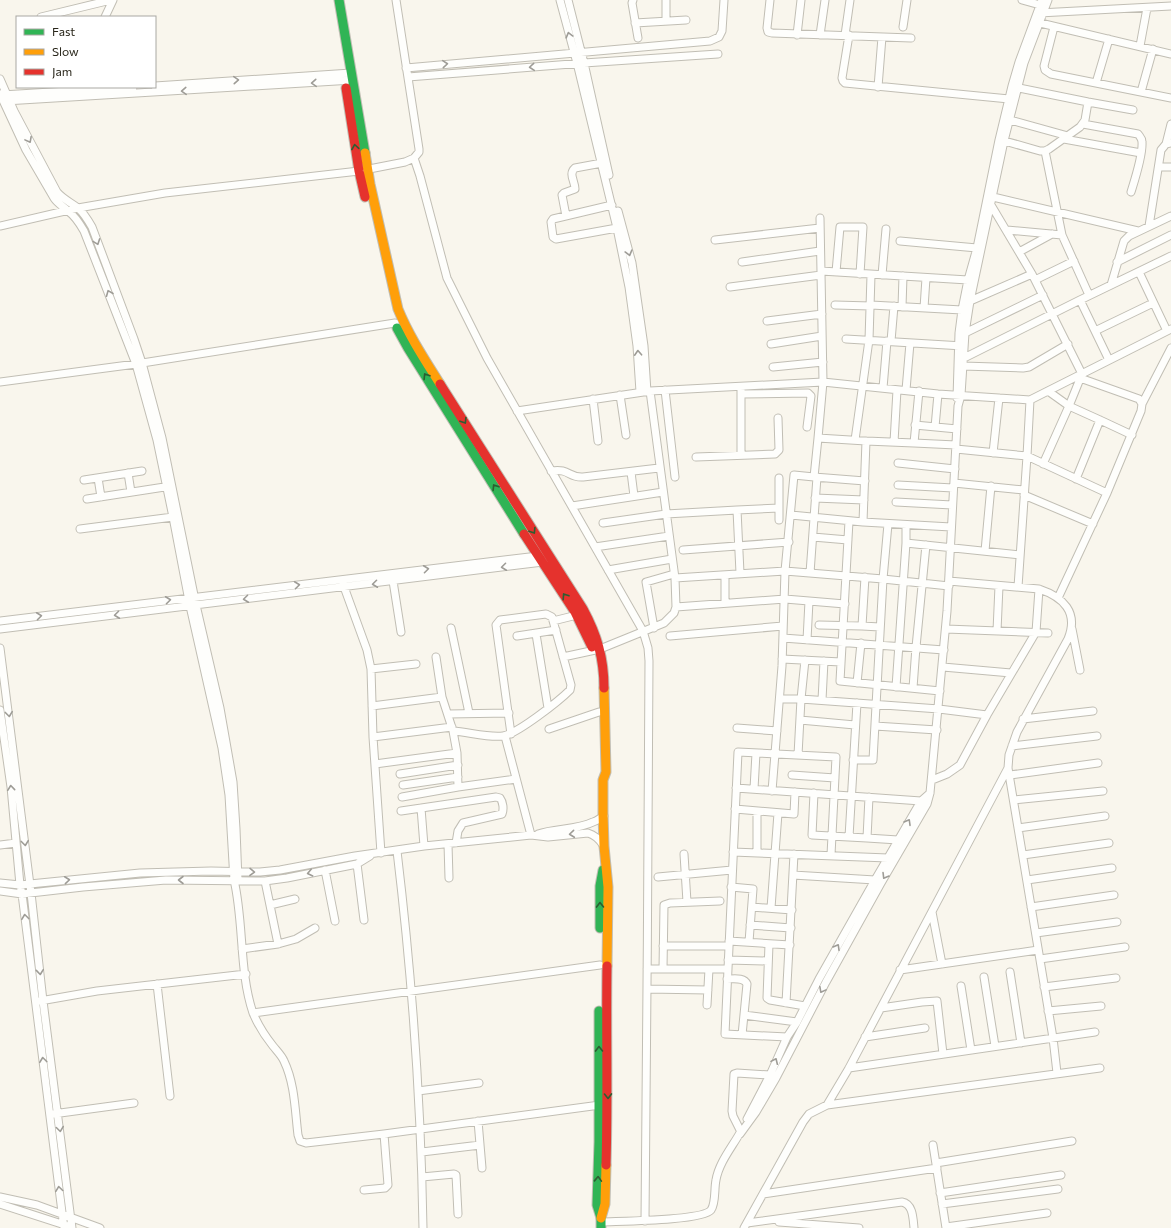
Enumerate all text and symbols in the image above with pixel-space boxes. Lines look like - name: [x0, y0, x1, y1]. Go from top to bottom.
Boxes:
- legend: [16, 16, 156, 88]
- text: Fast: [52, 24, 75, 38]
- one-way arrow: [566, 32, 574, 38]
- text: Slow: [52, 44, 79, 58]
- one-way arrow: [442, 60, 448, 69]
- one-way arrow: [529, 62, 535, 71]
- text: Jam: [52, 64, 72, 79]
- one-way arrow: [233, 76, 239, 85]
- one-way arrow: [311, 78, 317, 87]
- one-way arrow: [181, 86, 187, 95]
- one-way arrow: [24, 135, 32, 143]
- one-way arrow: [351, 144, 360, 150]
- one-way arrow: [93, 238, 101, 245]
- one-way arrow: [624, 249, 633, 256]
- one-way arrow: [106, 290, 114, 298]
- one-way arrow: [633, 350, 642, 356]
- one-way arrow: [423, 374, 430, 381]
- one-way arrow: [459, 417, 466, 424]
- one-way arrow: [492, 484, 499, 491]
- one-way arrow: [529, 527, 536, 534]
- one-way arrow: [501, 562, 507, 571]
- one-way arrow: [423, 565, 429, 574]
- one-way arrow: [372, 579, 378, 588]
- one-way arrow: [294, 581, 300, 590]
- one-way arrow: [562, 593, 570, 600]
- one-way arrow: [243, 594, 249, 603]
- one-way arrow: [165, 596, 171, 605]
- one-way arrow: [114, 610, 120, 619]
- one-way arrow: [36, 612, 42, 621]
- one-way arrow: [4, 711, 13, 717]
- one-way arrow: [7, 785, 16, 791]
- one-way arrow: [904, 819, 911, 826]
- one-way arrow: [569, 830, 575, 839]
- one-way arrow: [20, 840, 29, 846]
- one-way arrow: [249, 868, 255, 876]
- one-way arrow: [307, 869, 314, 877]
- one-way arrow: [883, 872, 890, 879]
- one-way arrow: [64, 876, 70, 885]
- one-way arrow: [178, 876, 184, 884]
- one-way arrow: [596, 902, 604, 908]
- one-way arrow: [21, 914, 30, 920]
- one-way arrow: [833, 944, 840, 951]
- one-way arrow: [35, 969, 44, 975]
- one-way arrow: [819, 985, 827, 993]
- one-way arrow: [595, 1046, 603, 1052]
- one-way arrow: [39, 1057, 48, 1063]
- one-way arrow: [771, 1058, 779, 1065]
- one-way arrow: [604, 1093, 612, 1099]
- one-way arrow: [55, 1126, 64, 1132]
- one-way arrow: [594, 1176, 602, 1182]
- one-way arrow: [55, 1186, 64, 1192]

